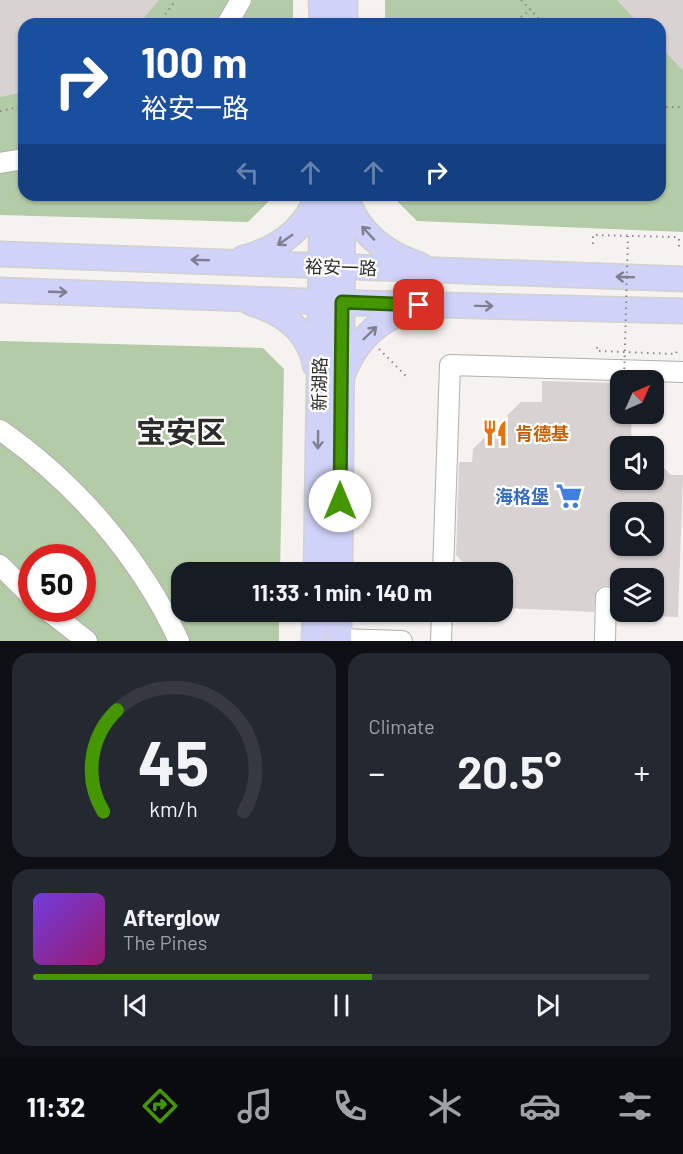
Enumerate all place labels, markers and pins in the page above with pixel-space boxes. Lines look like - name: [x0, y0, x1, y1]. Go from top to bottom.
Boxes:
- pin: [393, 279, 444, 330]
- restaurant icon: 肯德基: [480, 418, 510, 448]
- place label: 肯德基: [515, 422, 569, 444]
- supermarket icon: 海格堡: [554, 481, 584, 511]
- place label: 海格堡: [495, 485, 549, 507]

